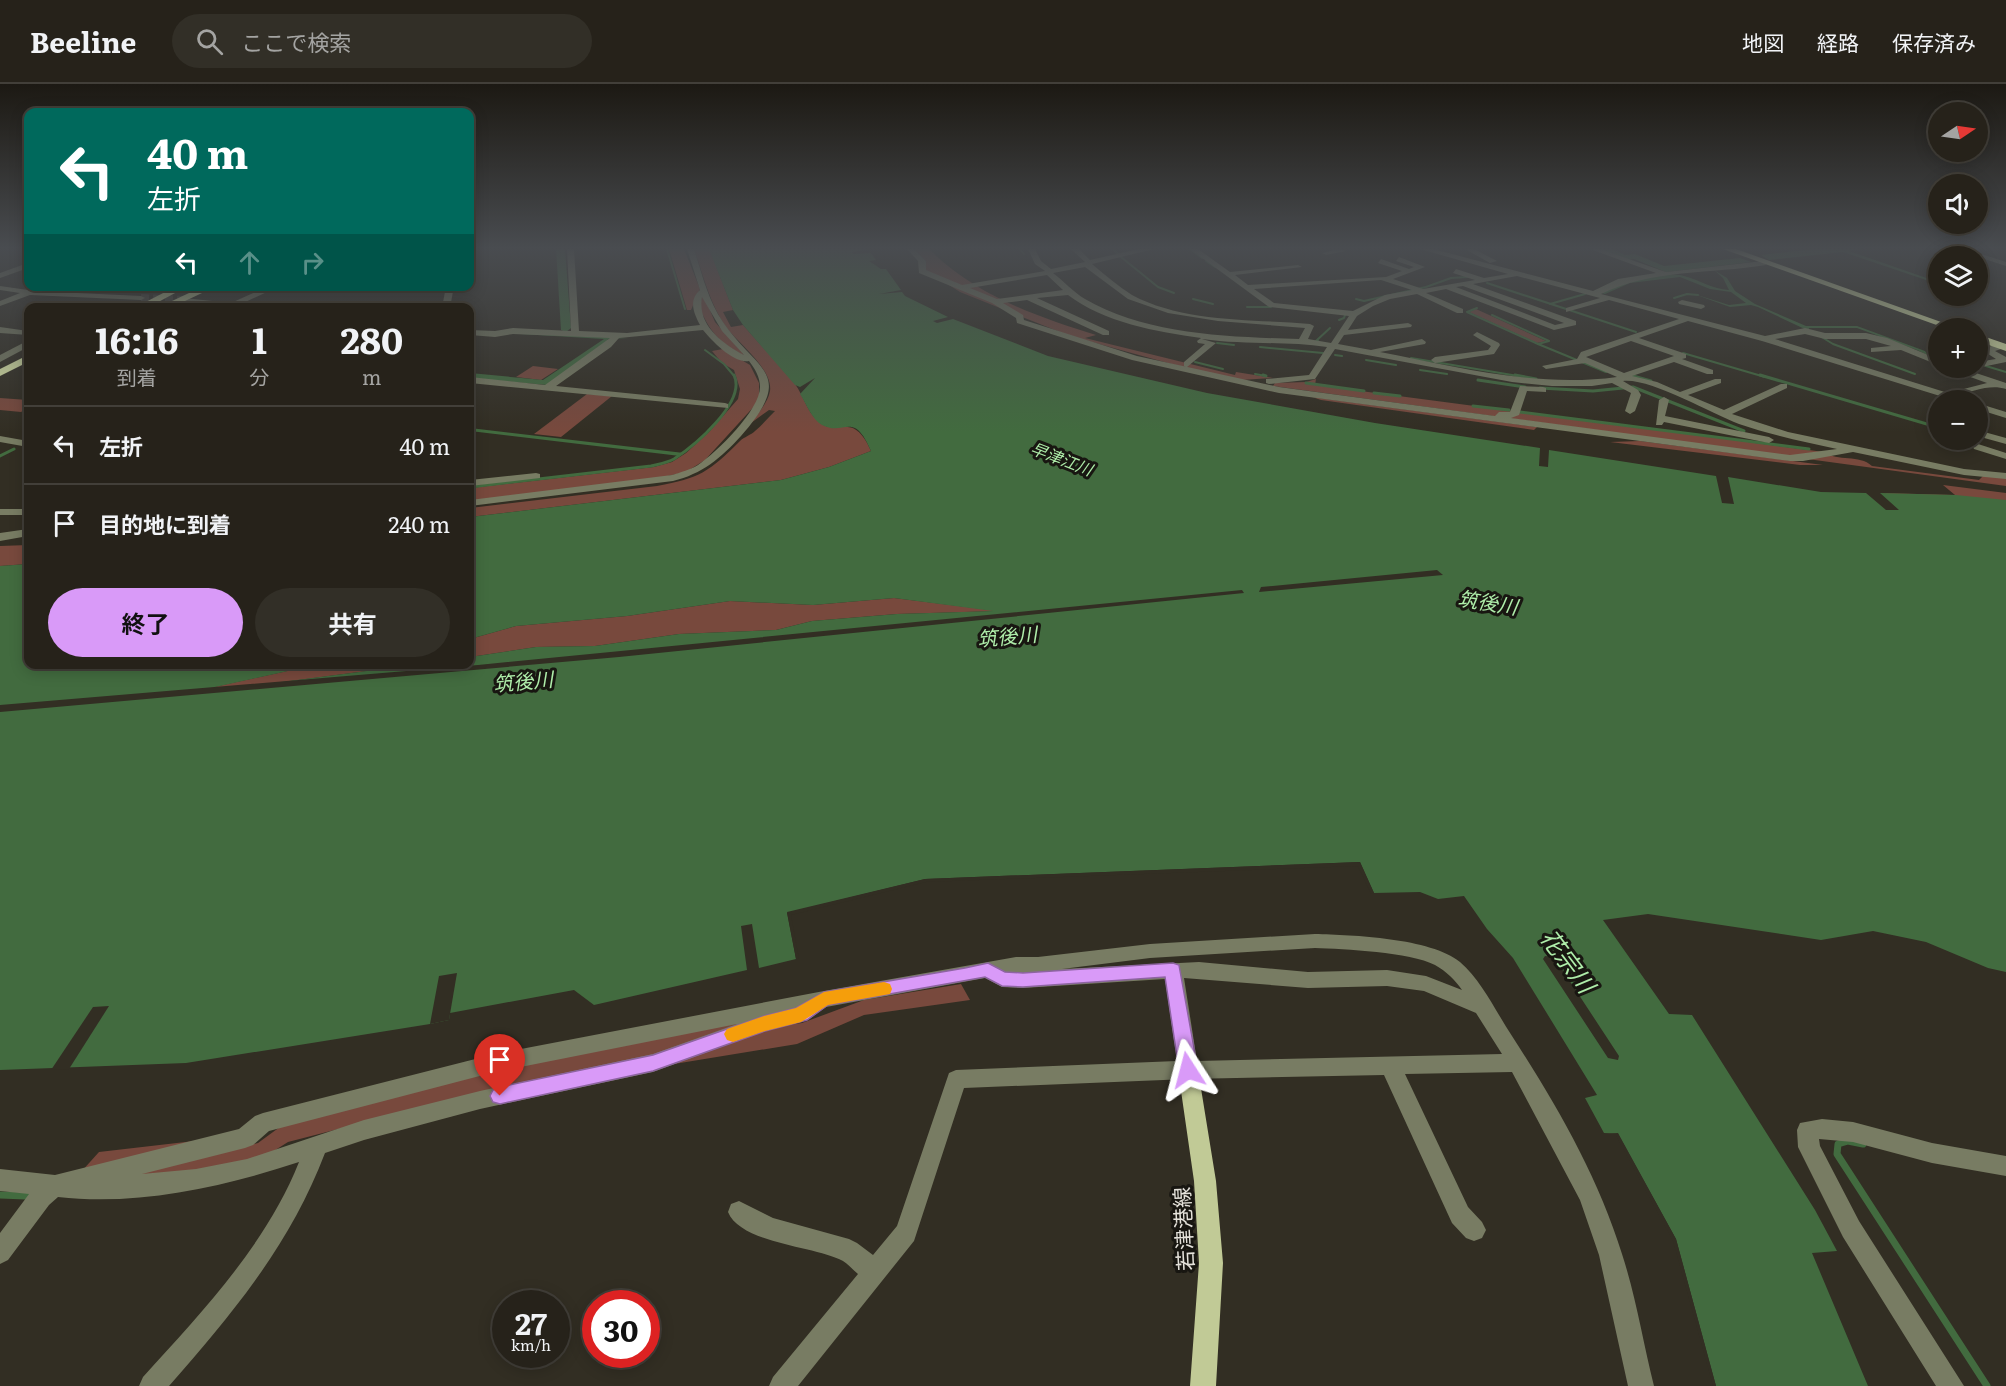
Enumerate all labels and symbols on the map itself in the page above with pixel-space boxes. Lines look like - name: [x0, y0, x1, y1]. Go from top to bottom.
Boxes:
- north arrow: [1928, 102, 1988, 162]
- water label: 早津江川: [1028, 435, 1098, 481]
- water label: 筑後川: [1456, 581, 1522, 621]
- water label: 筑後川: [976, 617, 1040, 653]
- water label: 筑後川: [492, 662, 556, 698]
- water label: 花宗川: [1533, 921, 1606, 1002]
- pin: [474, 1034, 525, 1096]
- position arrow: [1156, 1038, 1220, 1102]
- street label: 若津港線: [1164, 1186, 1200, 1272]
- speed limit sign: 30: [582, 1290, 660, 1368]

